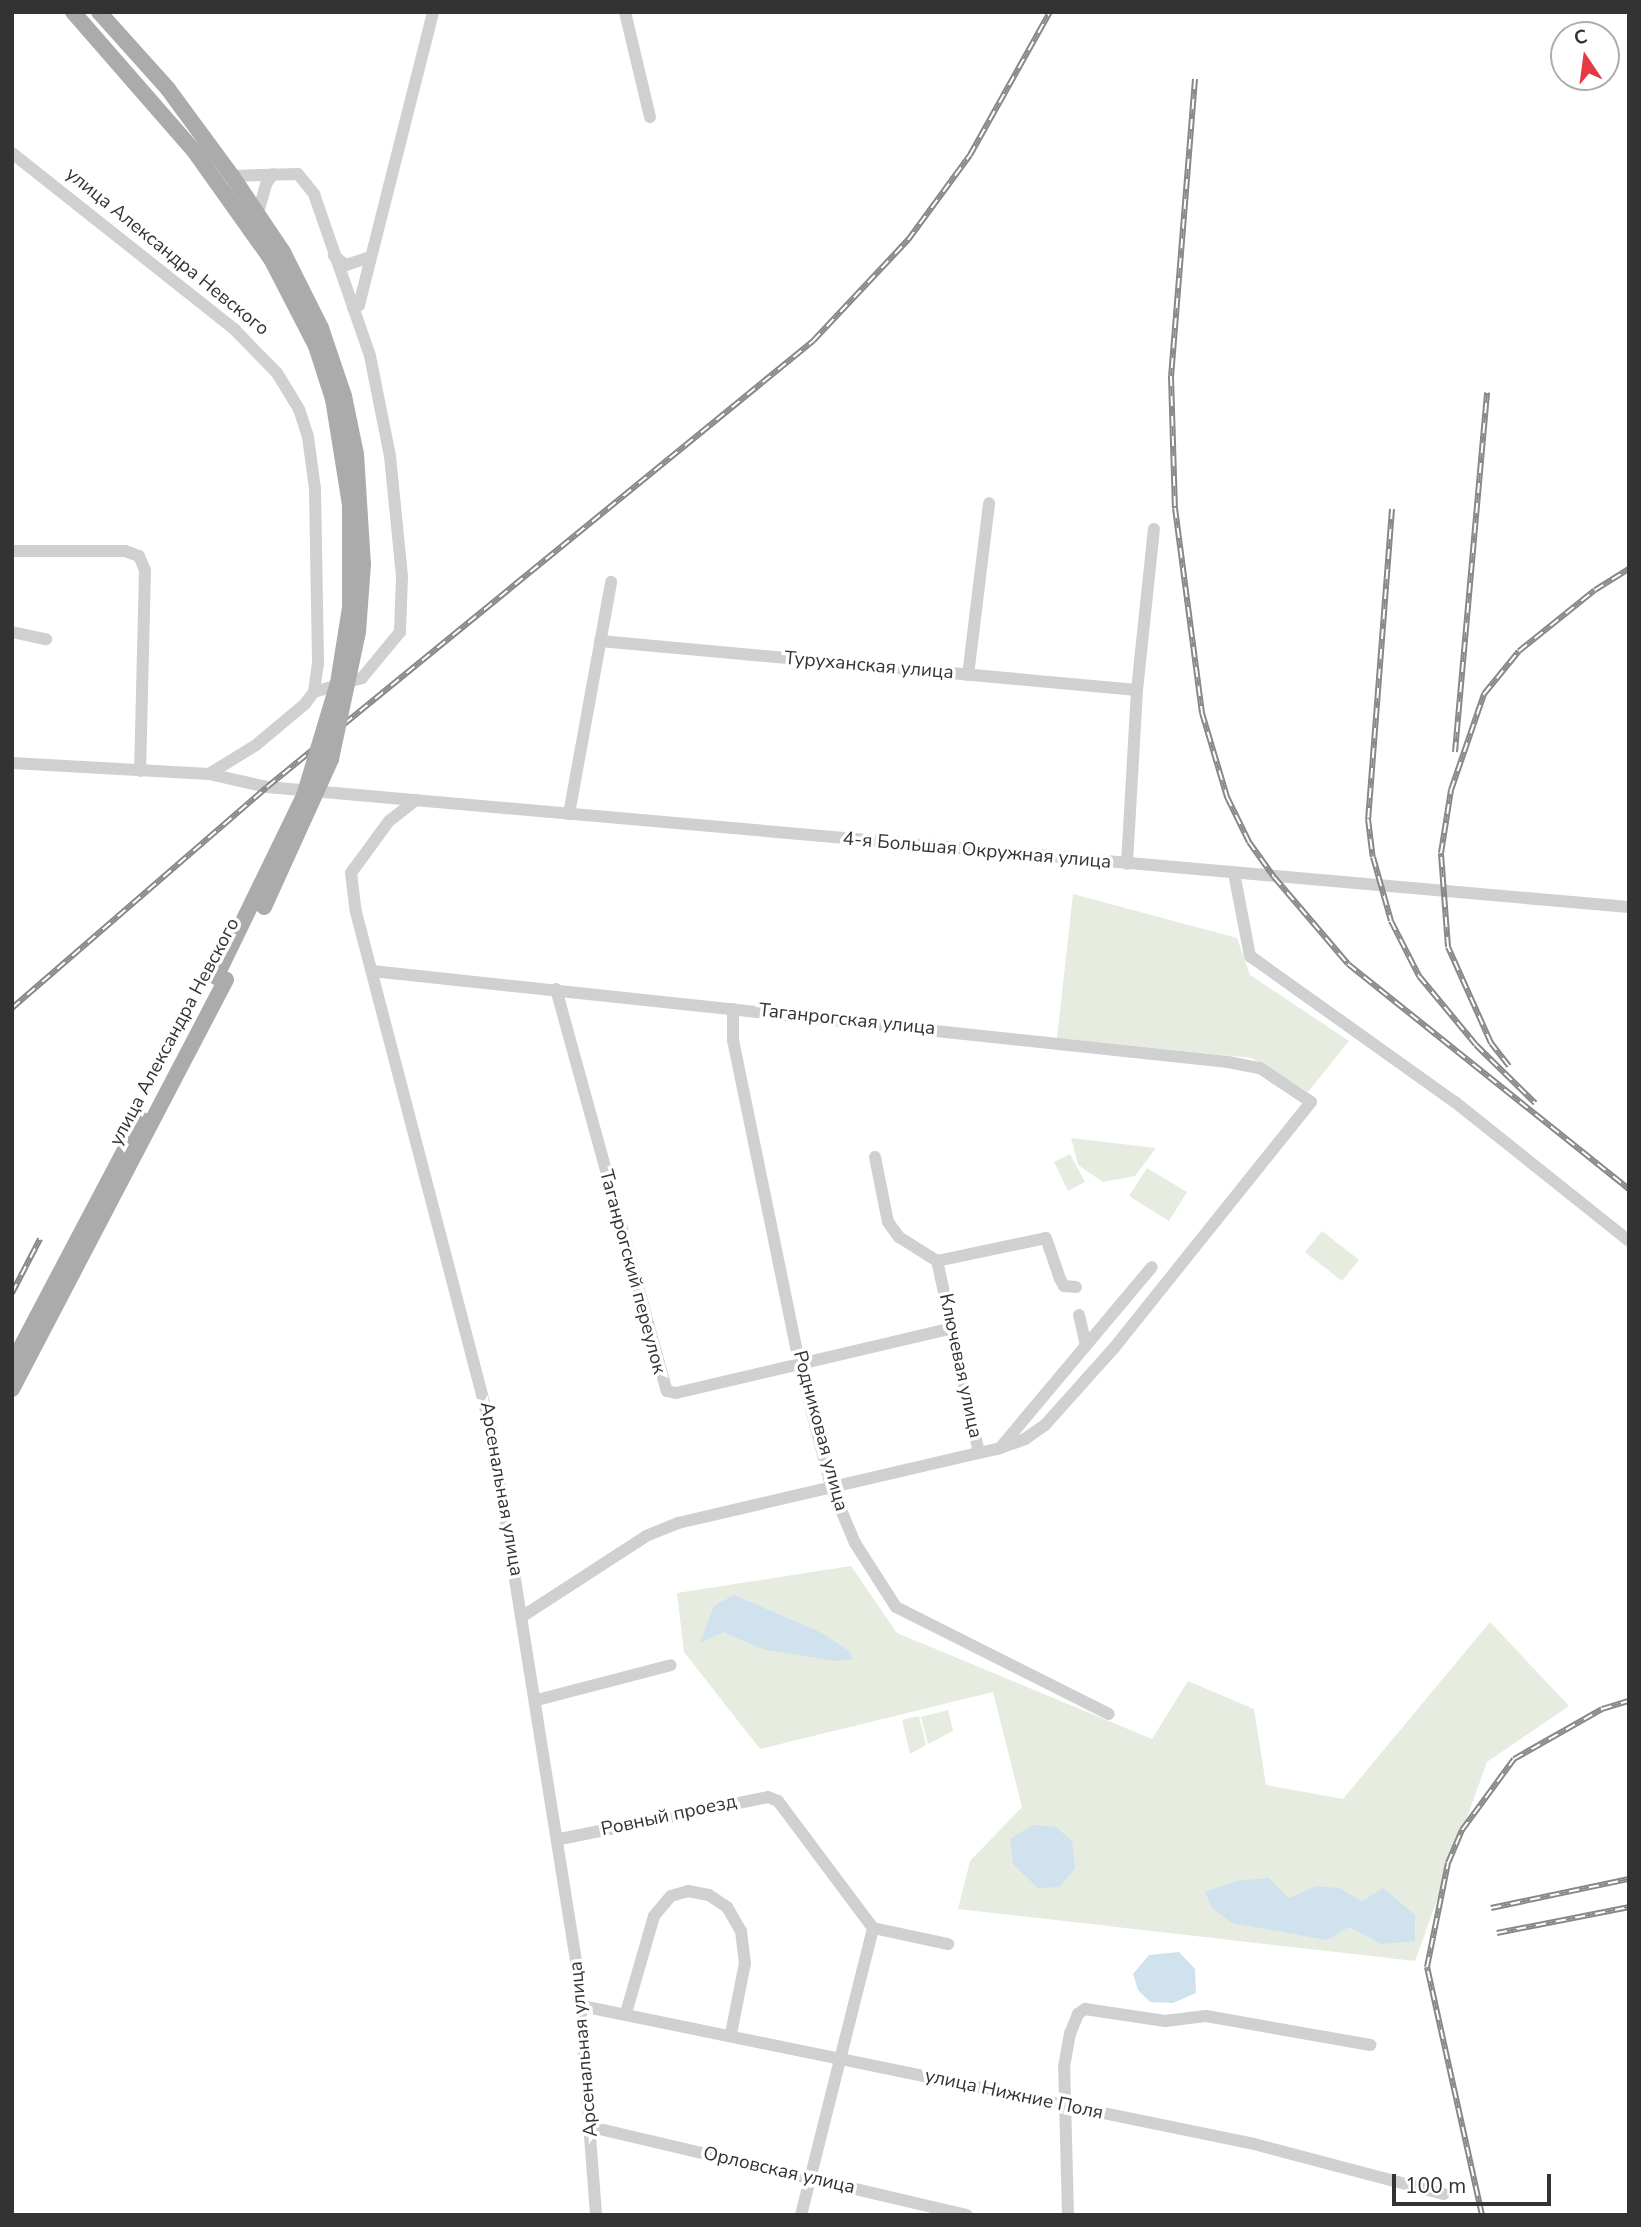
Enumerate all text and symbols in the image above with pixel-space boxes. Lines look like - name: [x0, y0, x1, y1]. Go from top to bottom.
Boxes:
- north arrow: [1550, 21, 1620, 91]
- text: С: [1572, 23, 1590, 52]
- street label: улица Александра Невского: [61, 163, 273, 341]
- street label: Туруханская улица: [783, 647, 955, 685]
- street label: 4-я Большая Окружная улица: [842, 828, 1112, 874]
- street label: улица Александра Невского: [105, 914, 245, 1150]
- street label: Таганрогская улица: [758, 999, 936, 1041]
- street label: Таганрогский переулок: [594, 1168, 670, 1376]
- street label: Ключевая улица: [934, 1292, 986, 1440]
- street label: Родниковая улица: [788, 1348, 852, 1514]
- street label: Арсенальная улица: [474, 1400, 528, 1578]
- street label: Ровный проезд: [599, 1790, 739, 1842]
- street label: Арсенальная улица: [565, 1960, 603, 2138]
- street label: улица Нижние Поля: [923, 2065, 1105, 2125]
- street label: Орловская улица: [701, 2142, 857, 2200]
- scale bar: [1396, 2160, 1555, 2204]
- text: 100 m: [1405, 2172, 1466, 2200]

